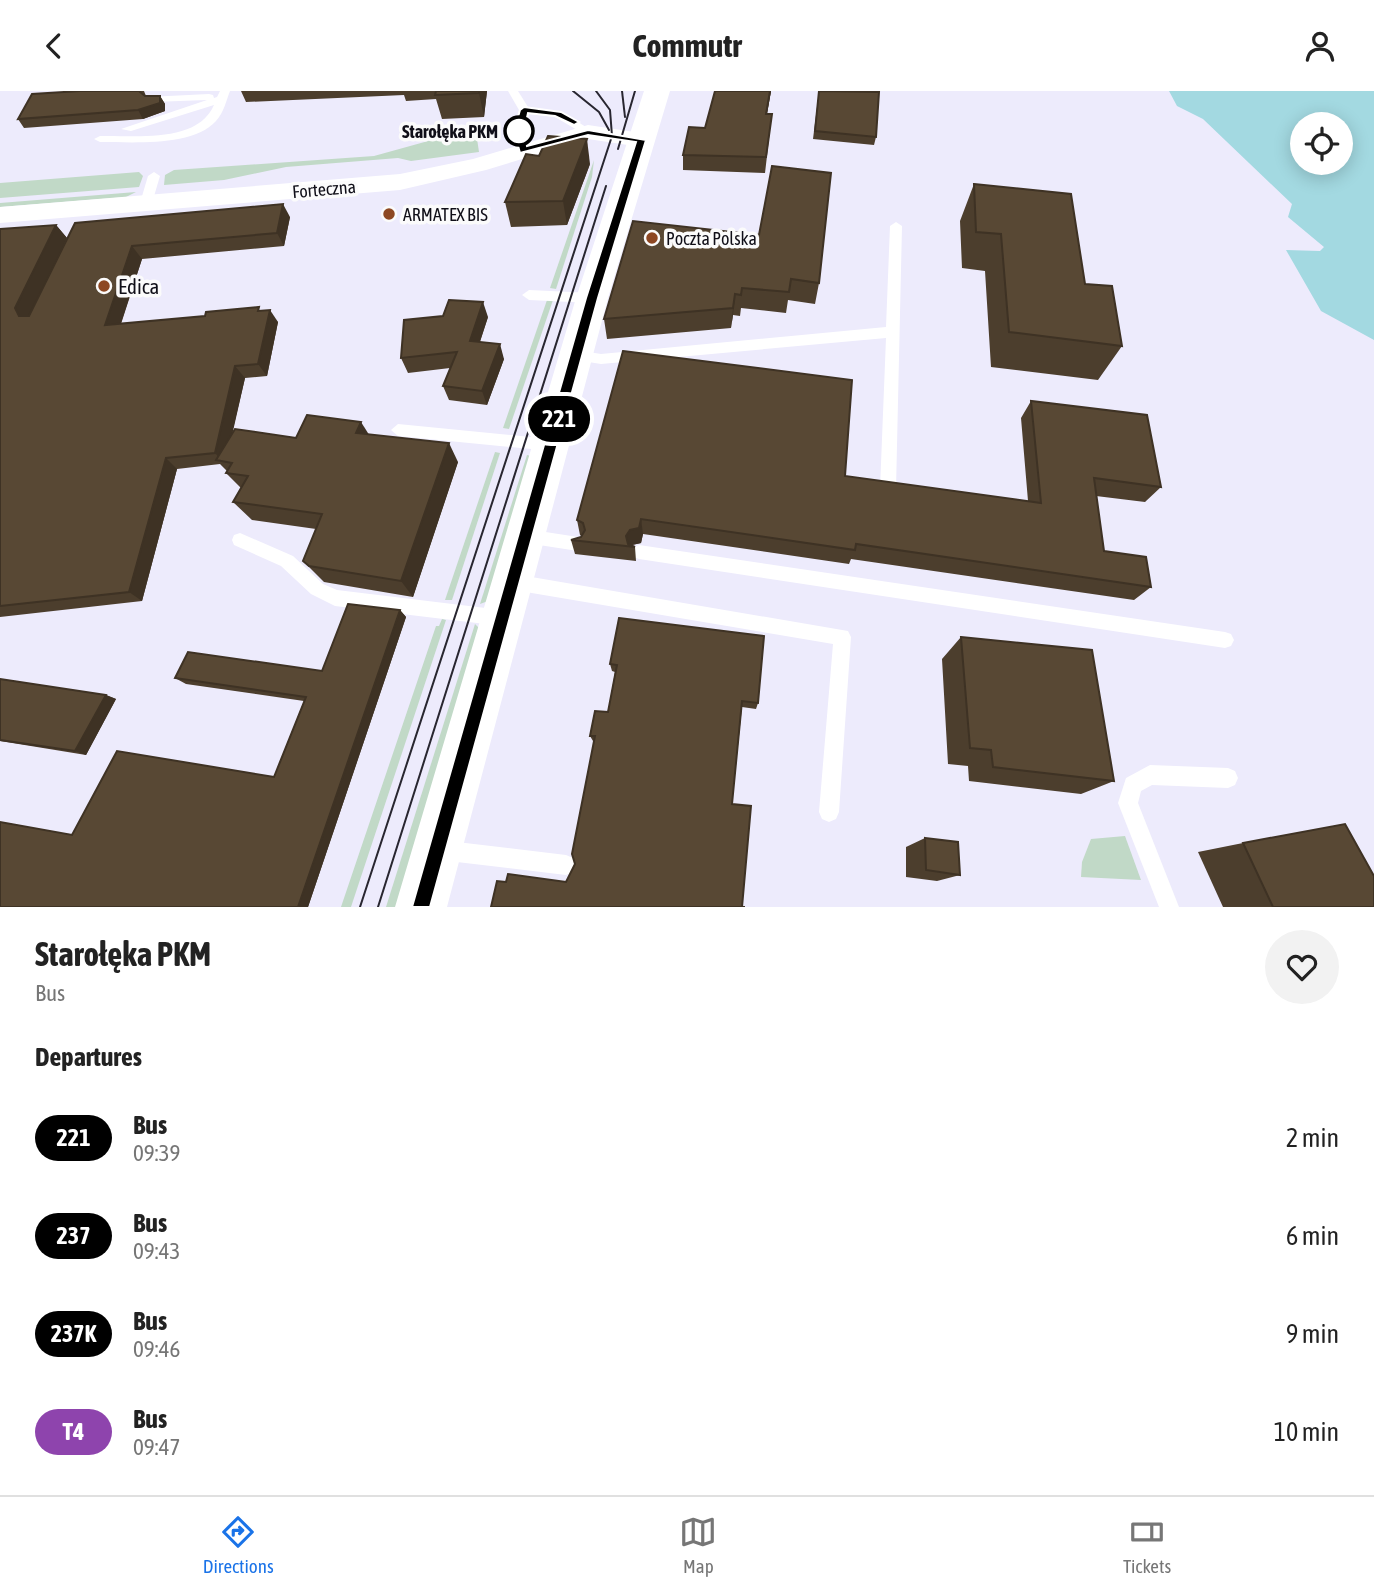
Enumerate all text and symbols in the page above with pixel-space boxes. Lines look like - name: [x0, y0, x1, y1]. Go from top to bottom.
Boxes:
- icon: back: [35, 27, 73, 65]
- text: Commutr: [632, 27, 742, 64]
- icon: person: [1301, 27, 1339, 65]
- map controls: [1290, 112, 1353, 175]
- button: locate: [1290, 112, 1353, 175]
- marker: Starołęka PKM: [504, 116, 534, 146]
- place label: Starołęka PKM: [402, 121, 498, 142]
- street label: Forteczna: [291, 176, 357, 202]
- place label: ARMATEX BIS: [403, 204, 488, 225]
- marker: ARMATEX BIS: [381, 206, 397, 222]
- place label: Poczta Polska: [666, 228, 757, 249]
- marker: Poczta Polska: [644, 230, 660, 246]
- place label: Edica: [118, 274, 159, 298]
- marker: Edica: [96, 278, 112, 294]
- line badge: 221: [519, 396, 599, 442]
- text: 221: [542, 405, 576, 432]
- button: heart: [1265, 930, 1339, 1004]
- text: Starołęka PKM: [35, 935, 211, 973]
- text: Bus: [35, 980, 65, 1006]
- text: Departures: [35, 1042, 142, 1072]
- text: Bus: [133, 1110, 167, 1140]
- text: 2 min: [1286, 1123, 1339, 1153]
- text: 221: [57, 1124, 90, 1151]
- text: 09:39: [133, 1140, 180, 1166]
- text: Bus: [133, 1208, 167, 1238]
- text: 6 min: [1286, 1221, 1339, 1251]
- text: 237: [57, 1222, 90, 1249]
- text: 09:43: [133, 1238, 180, 1264]
- text: Bus: [133, 1306, 167, 1336]
- text: 9 min: [1286, 1319, 1339, 1349]
- text: 237K: [51, 1320, 96, 1347]
- text: 09:46: [133, 1336, 180, 1362]
- text: Bus: [133, 1404, 167, 1434]
- text: 10 min: [1274, 1417, 1339, 1447]
- text: T4: [63, 1418, 84, 1445]
- text: 09:47: [133, 1434, 180, 1460]
- tab: Directions: [203, 1513, 274, 1577]
- tab: Map: [679, 1513, 717, 1577]
- tab: Tickets: [1123, 1513, 1171, 1577]

